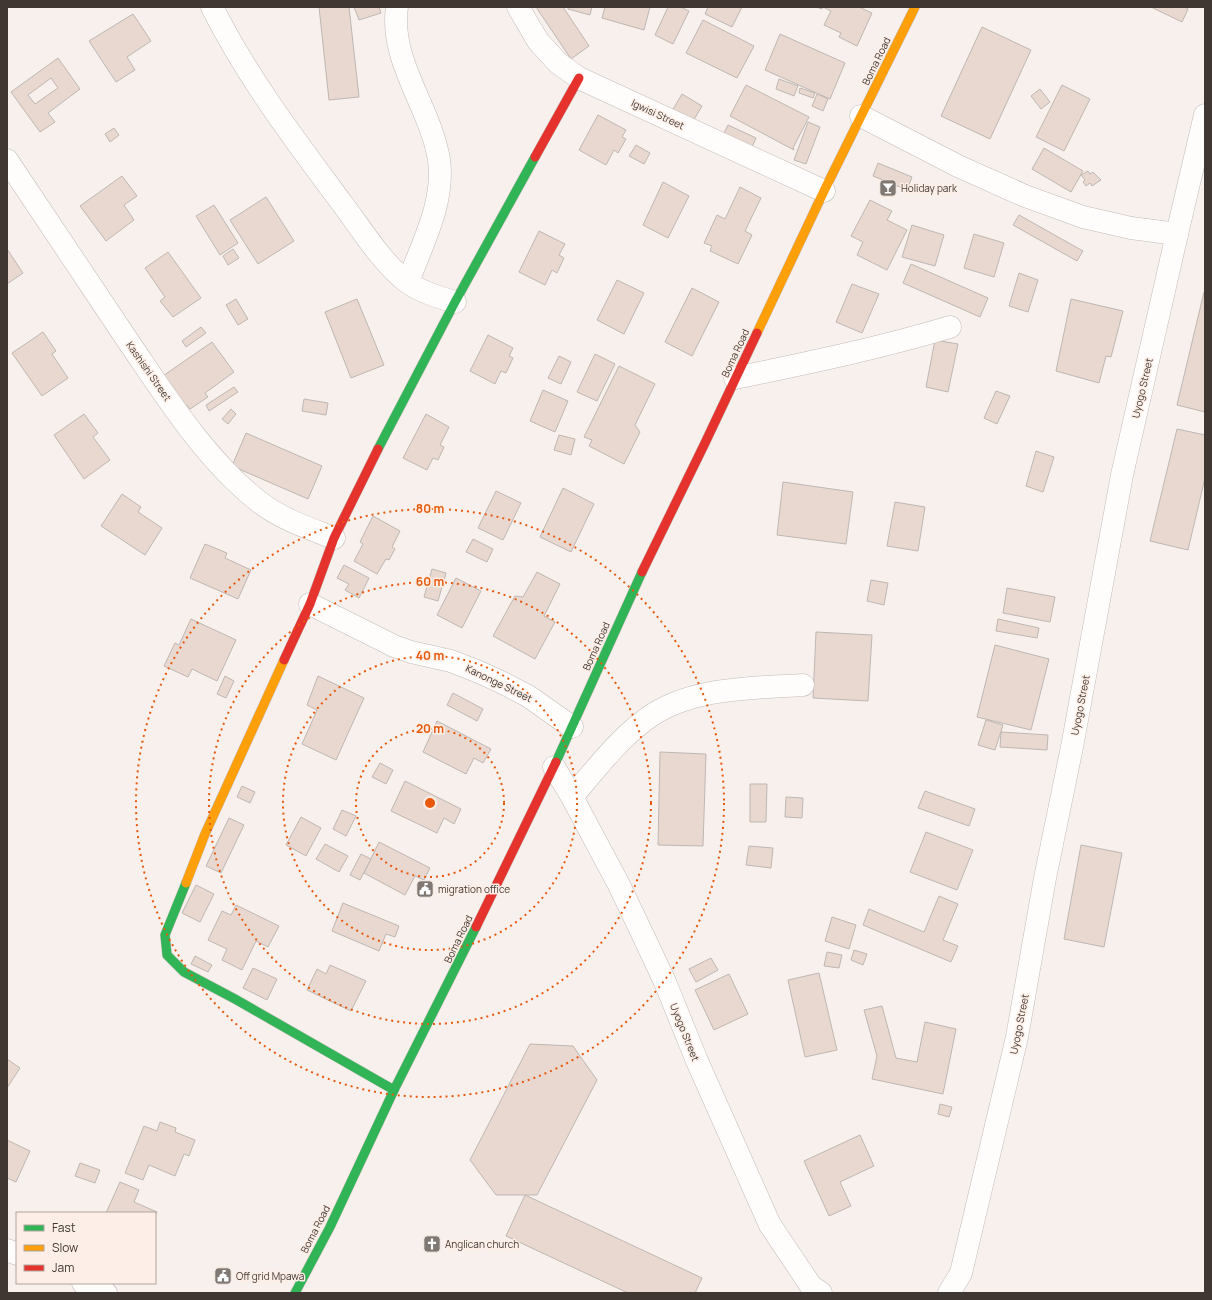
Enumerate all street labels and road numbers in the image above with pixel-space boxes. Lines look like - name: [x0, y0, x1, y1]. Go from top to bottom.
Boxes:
- street label: Boma Road: [858, 35, 894, 87]
- street label: Igwisi Street: [629, 96, 687, 132]
- street label: Boma Road: [718, 327, 752, 379]
- street label: Kashishi Street: [123, 338, 175, 404]
- street label: Uyogo Street: [1128, 357, 1156, 419]
- street label: Boma Road: [579, 619, 613, 672]
- street label: Kanonge Street: [463, 661, 535, 705]
- street label: Uyogo Street: [1067, 674, 1093, 736]
- street label: Boma Road: [440, 913, 476, 965]
- street label: Uyogo Street: [1006, 993, 1032, 1055]
- street label: Uyogo Street: [667, 1001, 703, 1063]
- street label: Boma Road: [297, 1203, 333, 1255]

